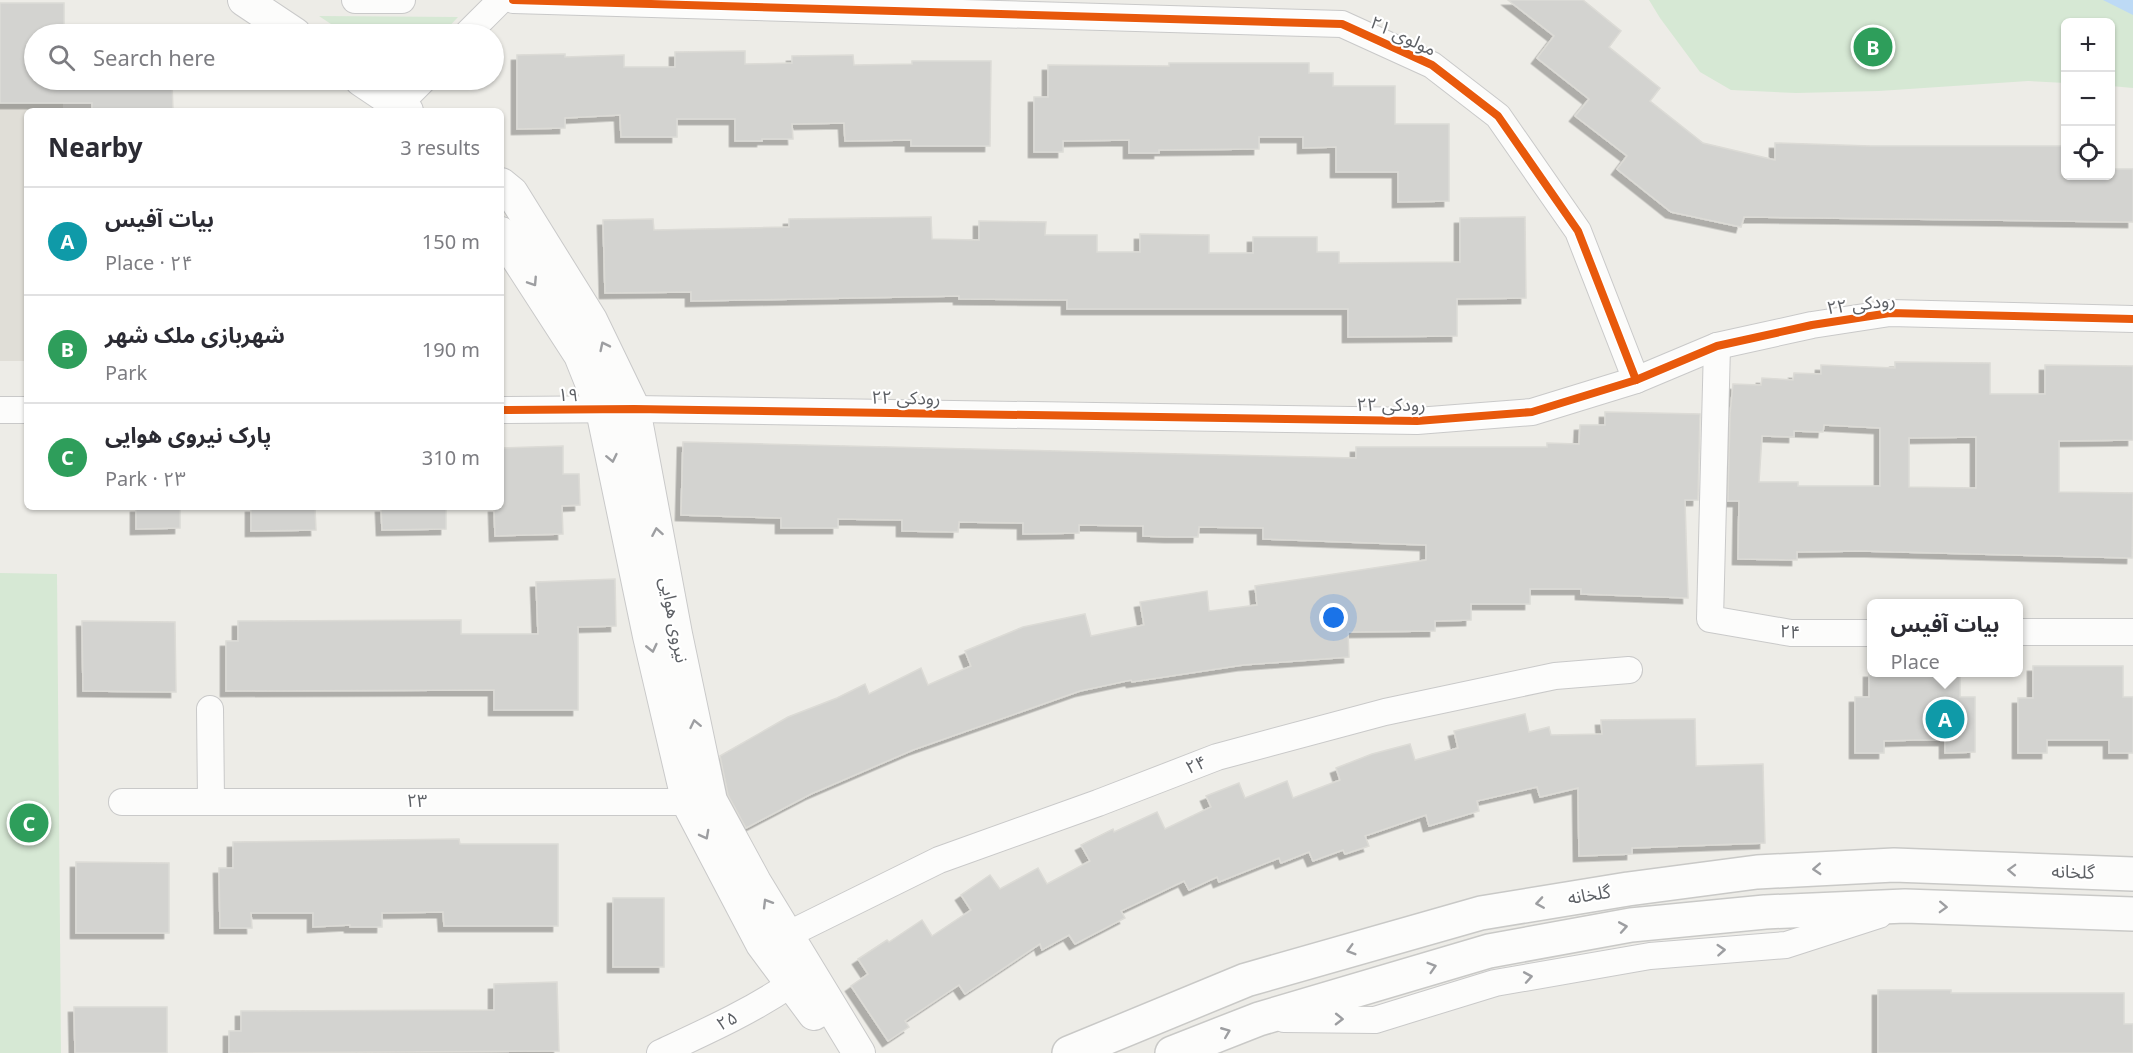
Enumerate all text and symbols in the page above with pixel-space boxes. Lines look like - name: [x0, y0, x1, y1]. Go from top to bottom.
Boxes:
- street label: مولوی ۲۱: [1367, 9, 1440, 61]
- map controls: [2061, 18, 2115, 180]
- button: +: [2061, 18, 2115, 72]
- search box: [24, 24, 504, 90]
- pin: B: [1854, 24, 1892, 70]
- icon: search: [45, 41, 78, 74]
- text: Search here: [93, 42, 215, 72]
- button: −: [2061, 72, 2115, 126]
- button: locate: [2061, 126, 2115, 180]
- text: Nearby: [48, 129, 143, 165]
- text: 3 results: [400, 134, 480, 161]
- text: بیات آفیس: [105, 203, 214, 233]
- text: A: [61, 228, 74, 255]
- text: 150 m: [422, 228, 480, 255]
- text: Place · ۲۴: [105, 249, 193, 276]
- one-way arrow: [526, 275, 537, 286]
- street label: رودکی ۲۲: [1825, 287, 1897, 319]
- text: شهربازی ملک شهر: [105, 319, 285, 349]
- text: B: [61, 336, 74, 363]
- text: 190 m: [422, 336, 480, 363]
- one-way arrow: [600, 342, 611, 353]
- text: Park: [105, 359, 147, 386]
- street label: ۱۹: [558, 382, 578, 406]
- street label: رودکی ۲۲: [871, 384, 941, 410]
- street label: رودکی ۲۲: [1356, 392, 1426, 416]
- text: پارک نیروی هوایی: [105, 419, 271, 449]
- text: C: [61, 444, 74, 471]
- text: 310 m: [422, 444, 480, 471]
- one-way arrow: [605, 452, 618, 462]
- text: Park · ۲۳: [105, 465, 186, 492]
- one-way arrow: [651, 528, 664, 538]
- street label: نیروی هوایی: [655, 575, 695, 665]
- popup: [1867, 599, 2023, 677]
- your location: [1319, 603, 1348, 632]
- text: بیات آفیس: [1891, 608, 1999, 638]
- street label: ۲۴: [1779, 618, 1801, 644]
- one-way arrow: [645, 643, 658, 653]
- text: Place: [1891, 648, 1940, 675]
- pin: A: [1926, 696, 1964, 742]
- one-way arrow: [689, 719, 702, 729]
- street label: ۲۴: [1182, 749, 1210, 779]
- street label: ۲۳: [407, 788, 427, 812]
- pin: C: [9, 800, 48, 846]
- one-way arrow: [698, 829, 709, 839]
- street label: گلخانه: [2051, 858, 2096, 884]
- one-way arrow: [1812, 863, 1821, 876]
- one-way arrow: [2007, 863, 2016, 876]
- street label: گلخانه: [1566, 879, 1613, 909]
- one-way arrow: [1535, 896, 1545, 909]
- one-way arrow: [764, 898, 775, 909]
- one-way arrow: [1938, 901, 1947, 914]
- one-way arrow: [1618, 921, 1628, 933]
- one-way arrow: [1346, 943, 1357, 955]
- one-way arrow: [1716, 944, 1725, 957]
- one-way arrow: [1427, 962, 1437, 974]
- one-way arrow: [1522, 971, 1532, 984]
- street label: ۲۵: [712, 1005, 741, 1035]
- one-way arrow: [1334, 1013, 1343, 1026]
- one-way arrow: [1221, 1026, 1231, 1039]

